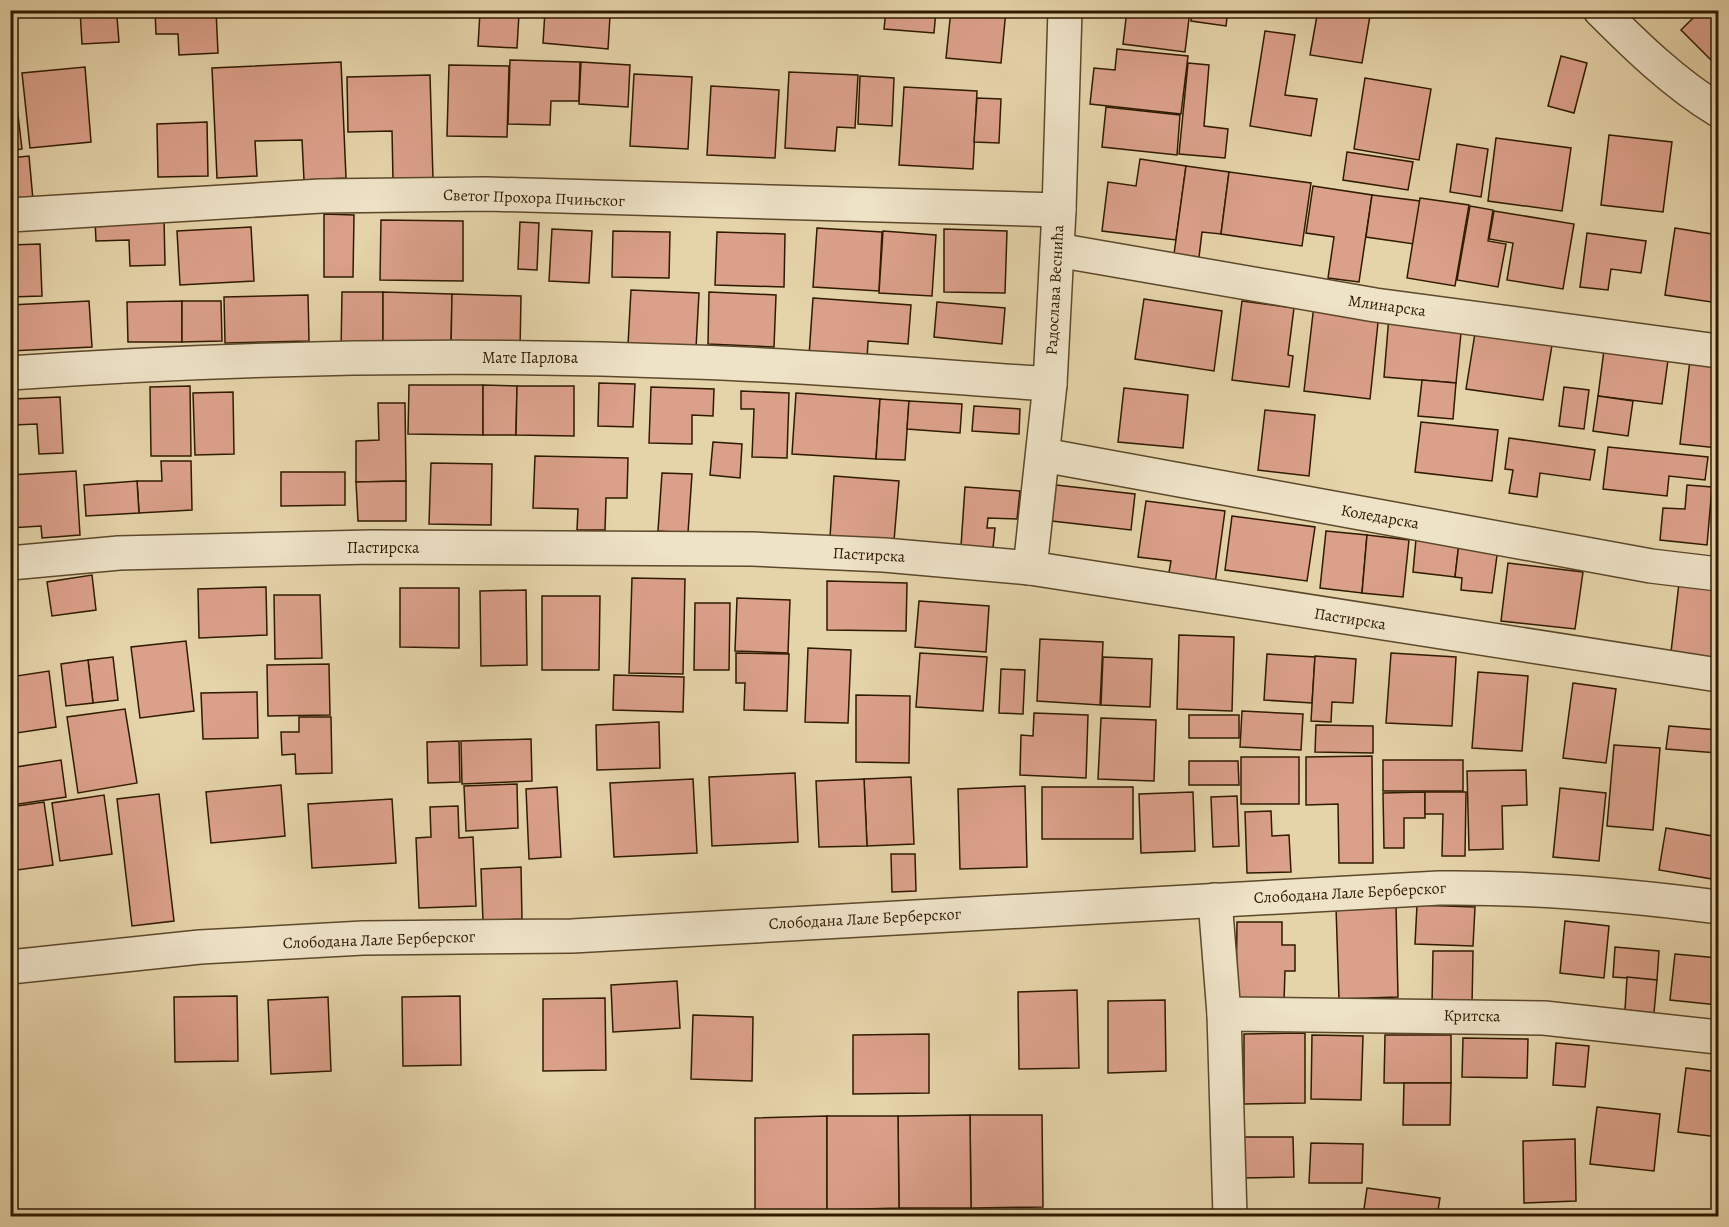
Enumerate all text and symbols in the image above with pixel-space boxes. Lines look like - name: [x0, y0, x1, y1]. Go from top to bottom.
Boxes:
- street label: Светог Прохора Пчињског: [443, 184, 625, 212]
- street label: Радослава Веснића: [1041, 224, 1069, 356]
- street label: Млинарска: [1347, 290, 1428, 322]
- street label: Мате Парлова: [482, 347, 579, 369]
- street label: Коледарска: [1339, 499, 1421, 535]
- street label: Пастирска: [347, 537, 420, 559]
- street label: Пастирска: [832, 542, 906, 568]
- street label: Пастирска: [1312, 602, 1388, 636]
- street label: Слободана Лале Берберског: [1253, 877, 1447, 909]
- street label: Слободана Лале Берберског: [768, 903, 962, 935]
- street label: Слободана Лале Берберског: [282, 926, 476, 954]
- street label: Критска: [1443, 1005, 1501, 1028]

